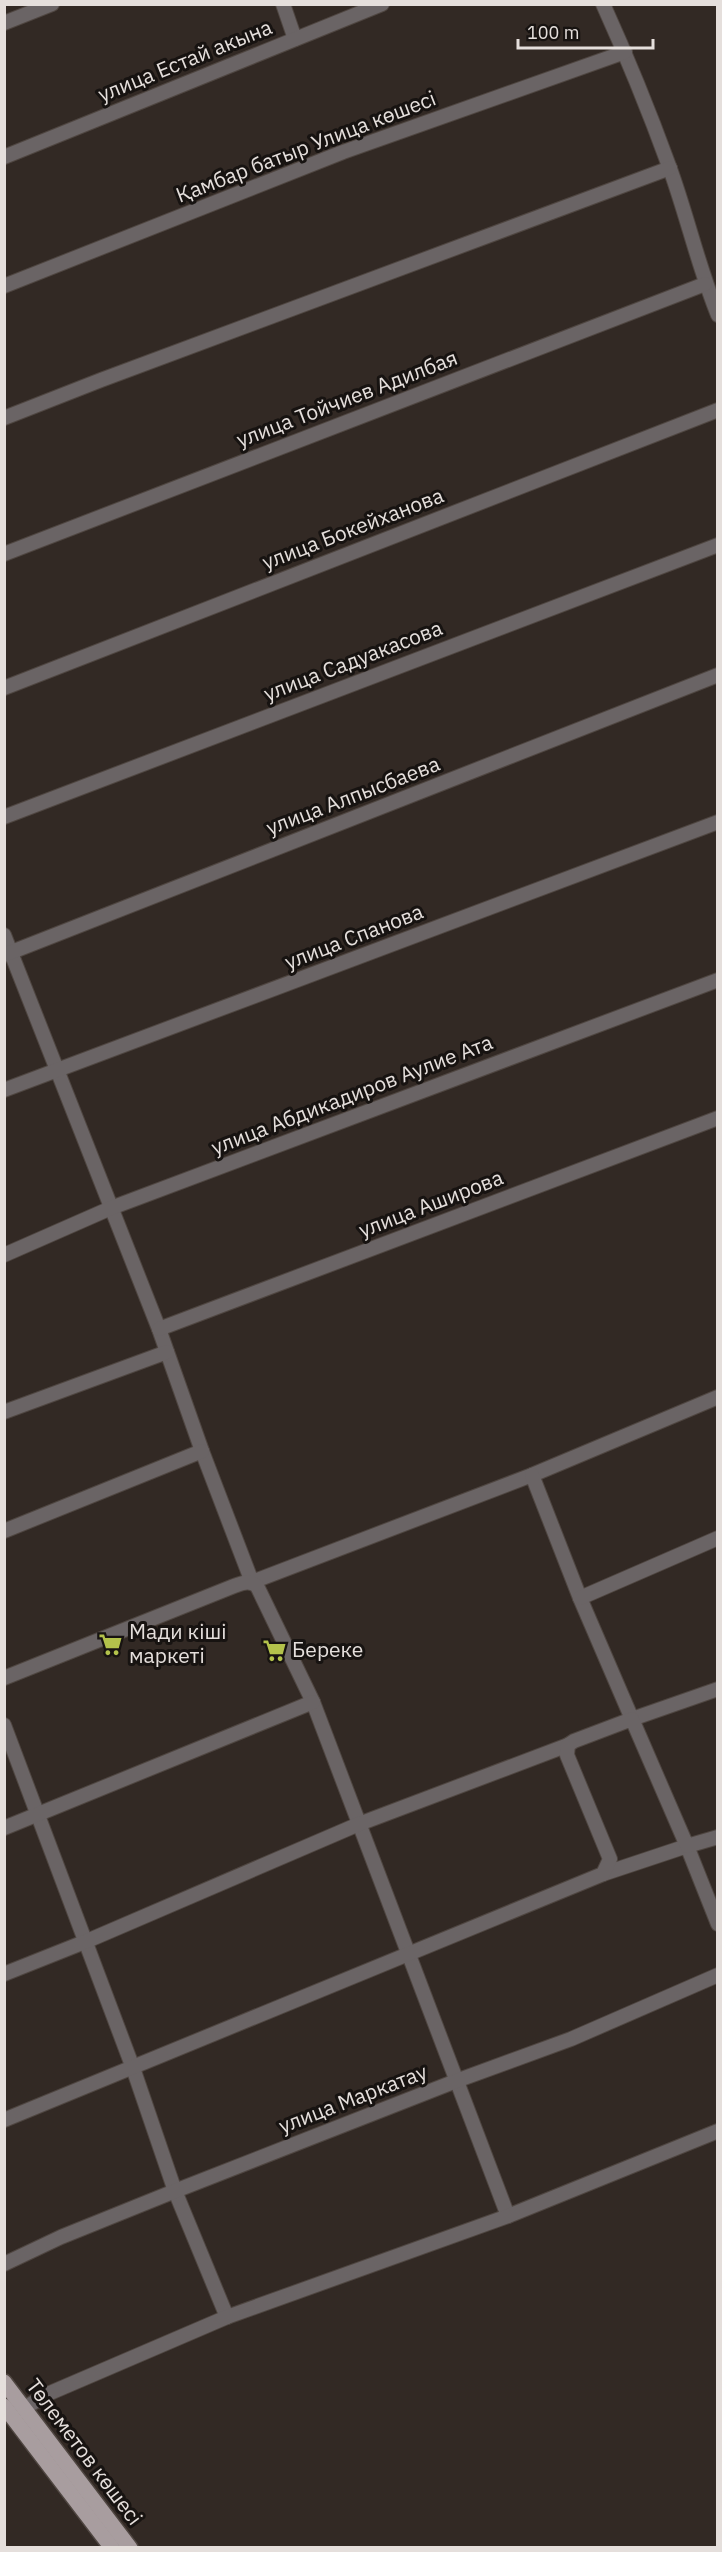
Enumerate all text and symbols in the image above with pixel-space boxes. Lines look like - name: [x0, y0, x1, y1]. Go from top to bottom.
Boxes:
- street label: улица Естай акына: [93, 12, 276, 108]
- scale bar: [518, 12, 653, 50]
- text: 100 m: [527, 21, 579, 44]
- street label: Қамбар батыр Улица көшесі: [172, 84, 440, 209]
- street label: улица Тойчиев Адилбая: [232, 343, 461, 453]
- street label: улица Бокейханова: [258, 481, 447, 576]
- street label: улица Садуакасова: [259, 613, 446, 707]
- street label: улица Алпысбаева: [262, 749, 444, 841]
- street label: улица Спанова: [280, 897, 427, 975]
- street label: улица Абдикадиров Аулие Ата: [207, 1027, 496, 1161]
- street label: улица Аширова: [354, 1163, 507, 1243]
- place label: Мади кіші маркеті: [129, 1617, 226, 1669]
- supermarket icon: Мади кіші маркеті: [98, 1631, 124, 1657]
- place label: Береке: [292, 1635, 363, 1663]
- supermarket icon: Береке: [261, 1637, 287, 1663]
- street label: улица Маркатау: [274, 2057, 431, 2139]
- street label: Төлеметов көшесі: [20, 2372, 149, 2530]

